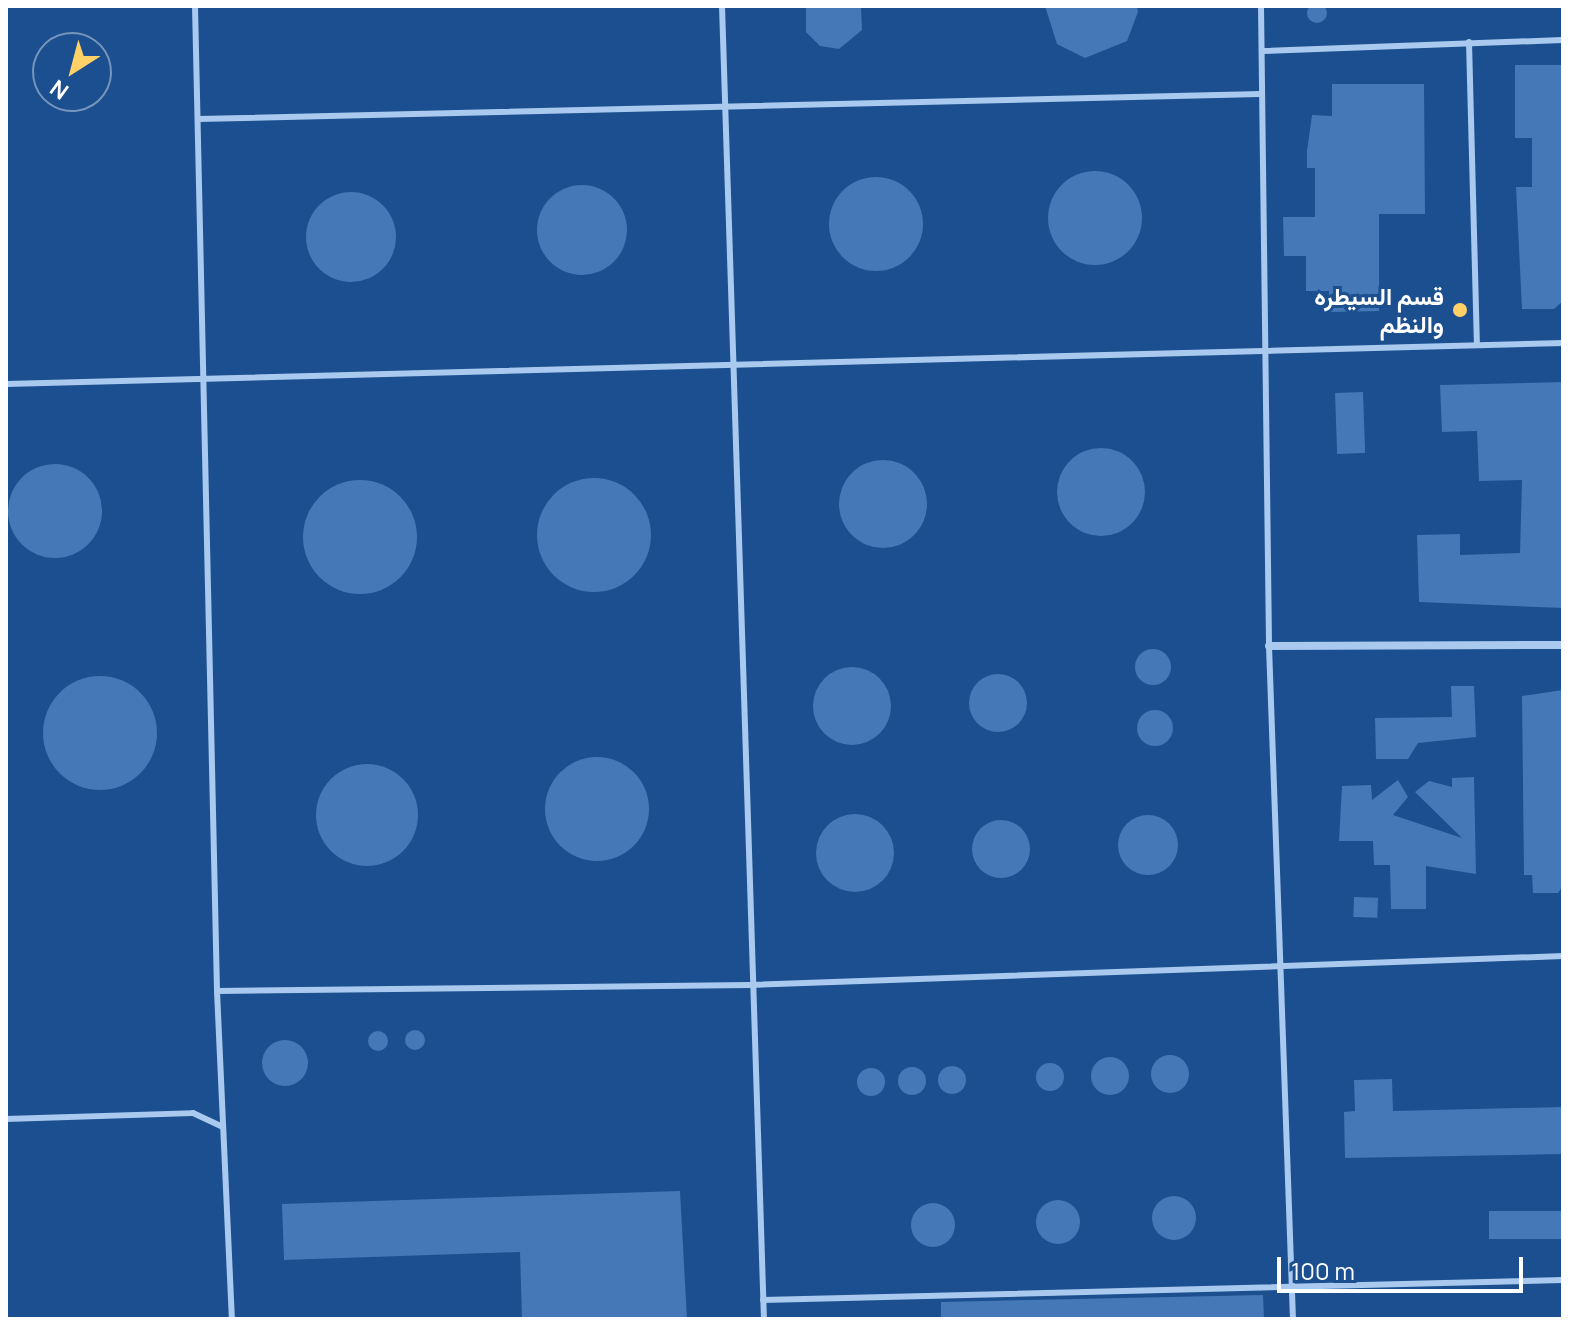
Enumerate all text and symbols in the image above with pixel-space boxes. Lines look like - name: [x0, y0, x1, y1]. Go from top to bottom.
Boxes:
- north arrow: [32, 32, 112, 112]
- text: N: [44, 73, 74, 107]
- place label: قسم السيطره والنظم: [1314, 282, 1444, 338]
- marker: قسم السيطره والنظم: [1451, 301, 1469, 319]
- scale bar: [1281, 1241, 1527, 1291]
- text: 100 m: [1291, 1254, 1355, 1287]

